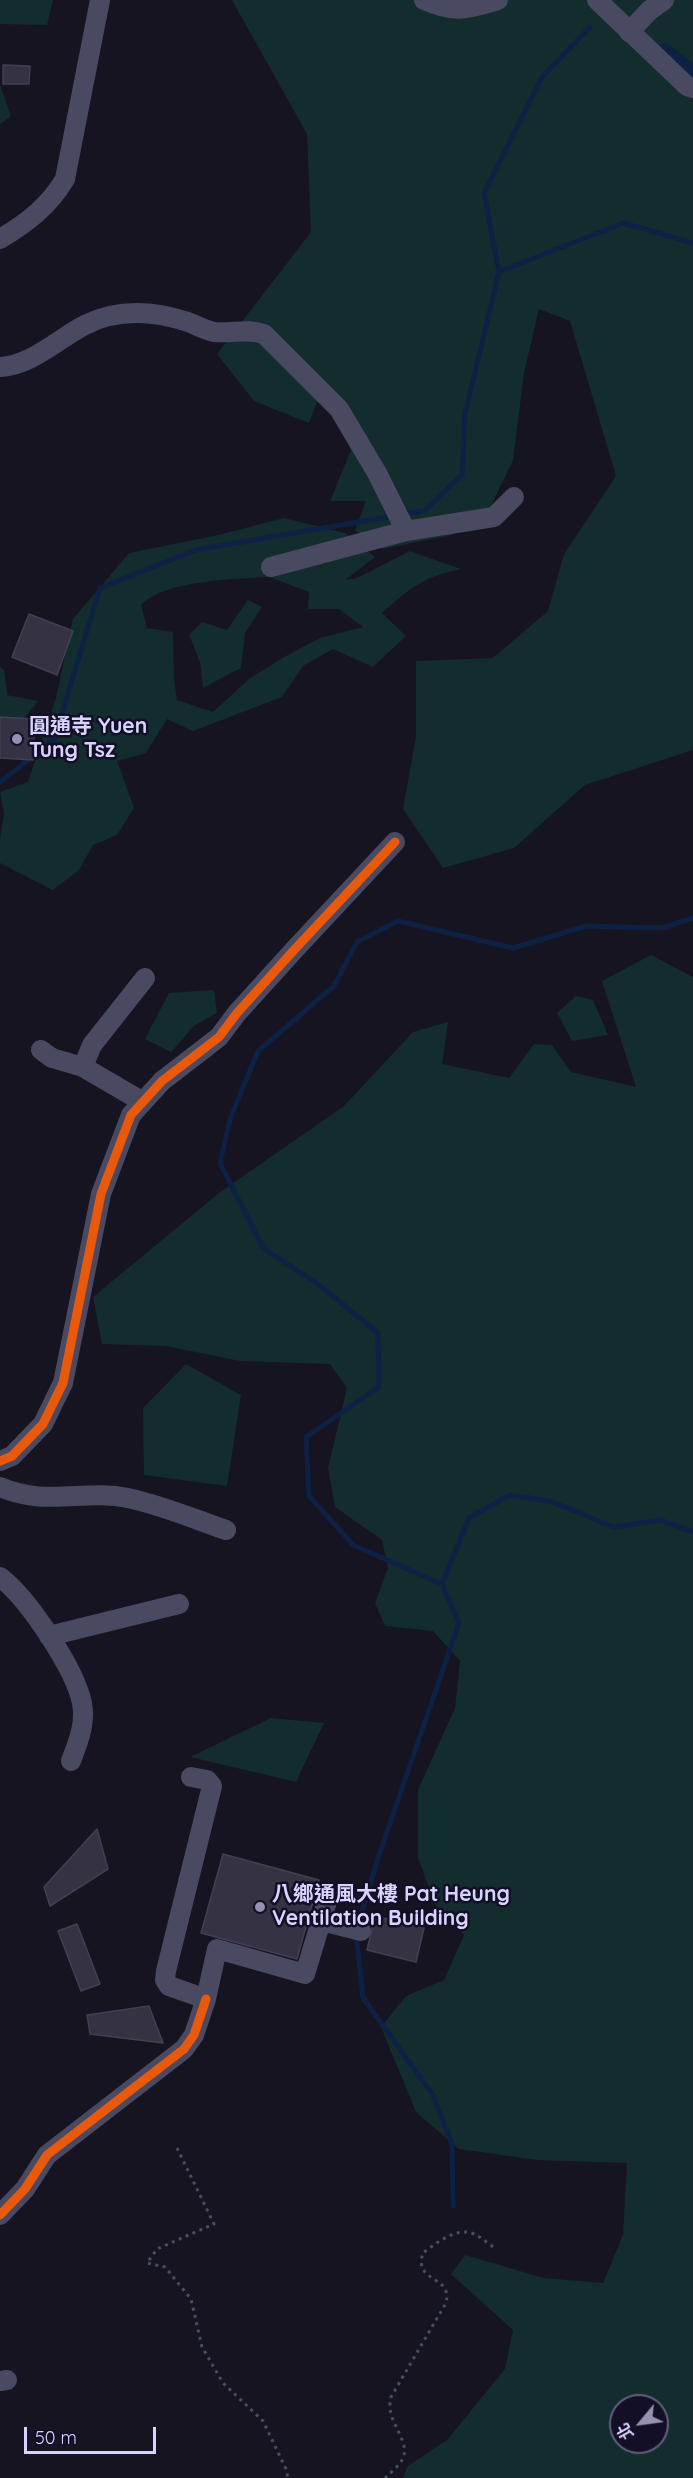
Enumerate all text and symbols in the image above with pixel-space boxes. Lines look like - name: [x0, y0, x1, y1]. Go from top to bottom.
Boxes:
- place label: 圓通寺 Yuen Tung Tsz: [29, 714, 147, 764]
- marker: 圓通寺 Yuen Tung Tsz: [10, 732, 24, 746]
- place label: 八鄉通風大樓 Pat Heung Ventilation Building: [272, 1882, 510, 1932]
- marker: 八鄉通風大樓 Pat Heung Ventilation Building: [253, 1900, 267, 1914]
- north arrow: [609, 2394, 669, 2454]
- scale bar: [27, 2415, 159, 2453]
- text: 北: [612, 2420, 638, 2444]
- text: 50 m: [35, 2426, 77, 2449]

